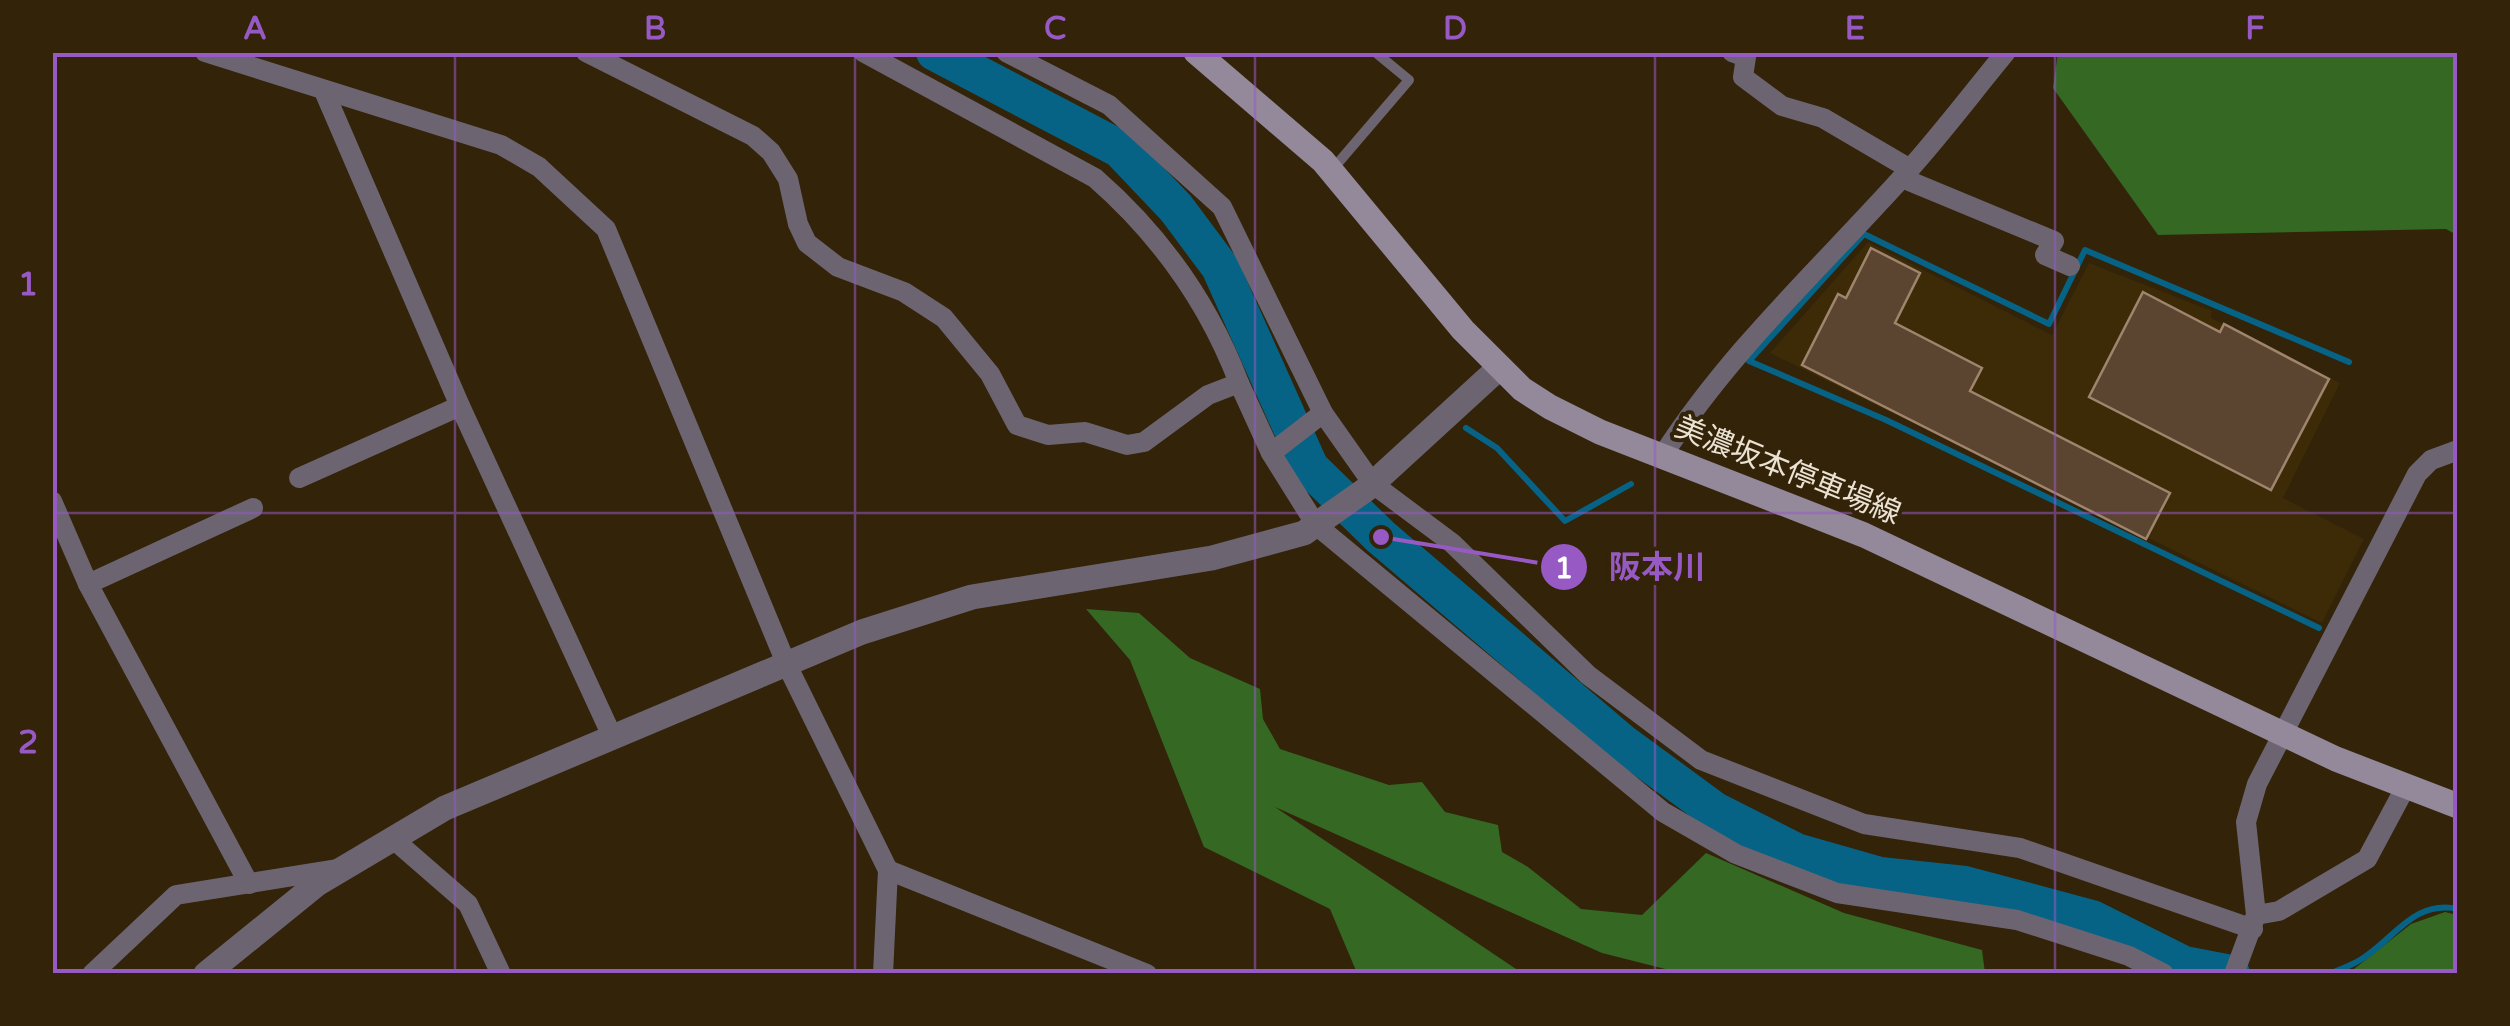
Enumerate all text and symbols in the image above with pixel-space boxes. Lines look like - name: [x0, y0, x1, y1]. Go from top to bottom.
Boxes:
- text: A: [243, 10, 267, 48]
- text: B: [644, 10, 666, 48]
- text: C: [1044, 10, 1066, 48]
- text: D: [1443, 10, 1467, 48]
- text: E: [1845, 10, 1865, 48]
- text: F: [2245, 10, 2265, 48]
- text: 1: [18, 266, 38, 304]
- street label: 美濃坂本停車場線: [1670, 408, 1906, 533]
- callout: 阪本川: [1539, 536, 1725, 598]
- text: 阪本川: [1609, 549, 1705, 587]
- text: 1: [1555, 550, 1573, 587]
- text: 2: [18, 724, 38, 762]

